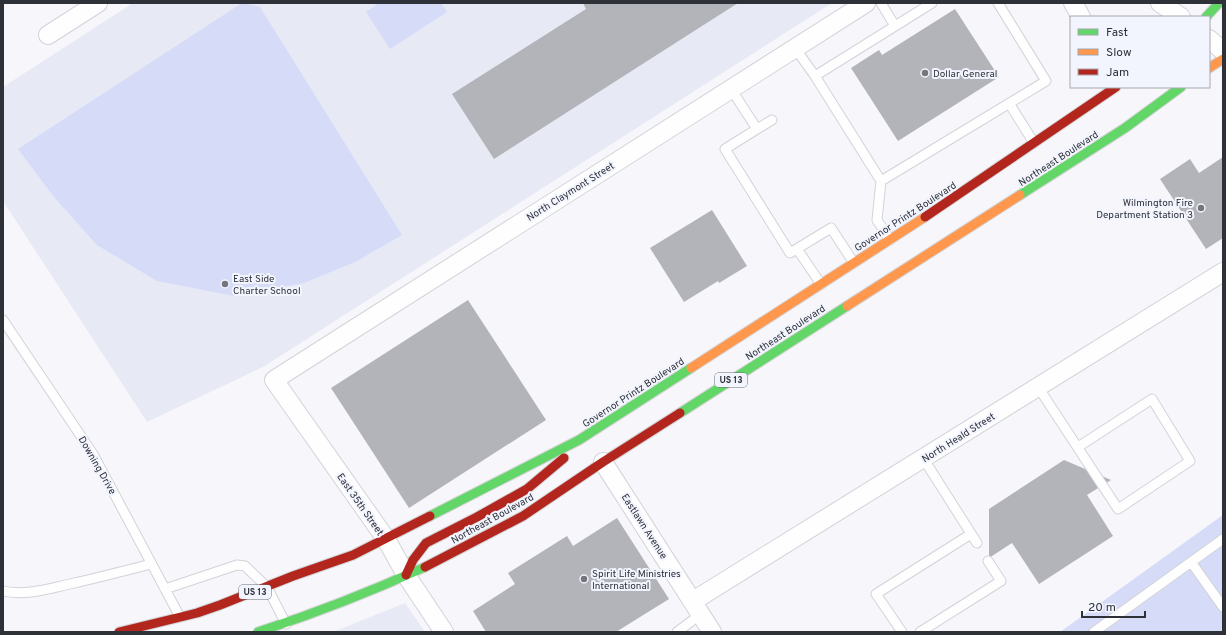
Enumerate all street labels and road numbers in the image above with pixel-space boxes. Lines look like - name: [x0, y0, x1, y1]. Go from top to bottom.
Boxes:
- street label: Northeast Boulevard: [1016, 129, 1101, 190]
- street label: North Claymont Street: [524, 160, 617, 225]
- street label: Governor Printz Boulevard: [852, 179, 959, 255]
- street label: Northeast Boulevard: [743, 303, 828, 364]
- street label: Governor Printz Boulevard: [580, 355, 687, 431]
- road number: US 13: [715, 373, 747, 387]
- street label: North Heald Street: [920, 410, 998, 466]
- street label: Downing Drive: [75, 434, 119, 497]
- street label: East 35th Street: [333, 471, 386, 539]
- street label: Northeast Boulevard: [449, 491, 536, 547]
- street label: Eastlawn Avenue: [618, 492, 670, 562]
- road number: US 13: [239, 585, 271, 599]

